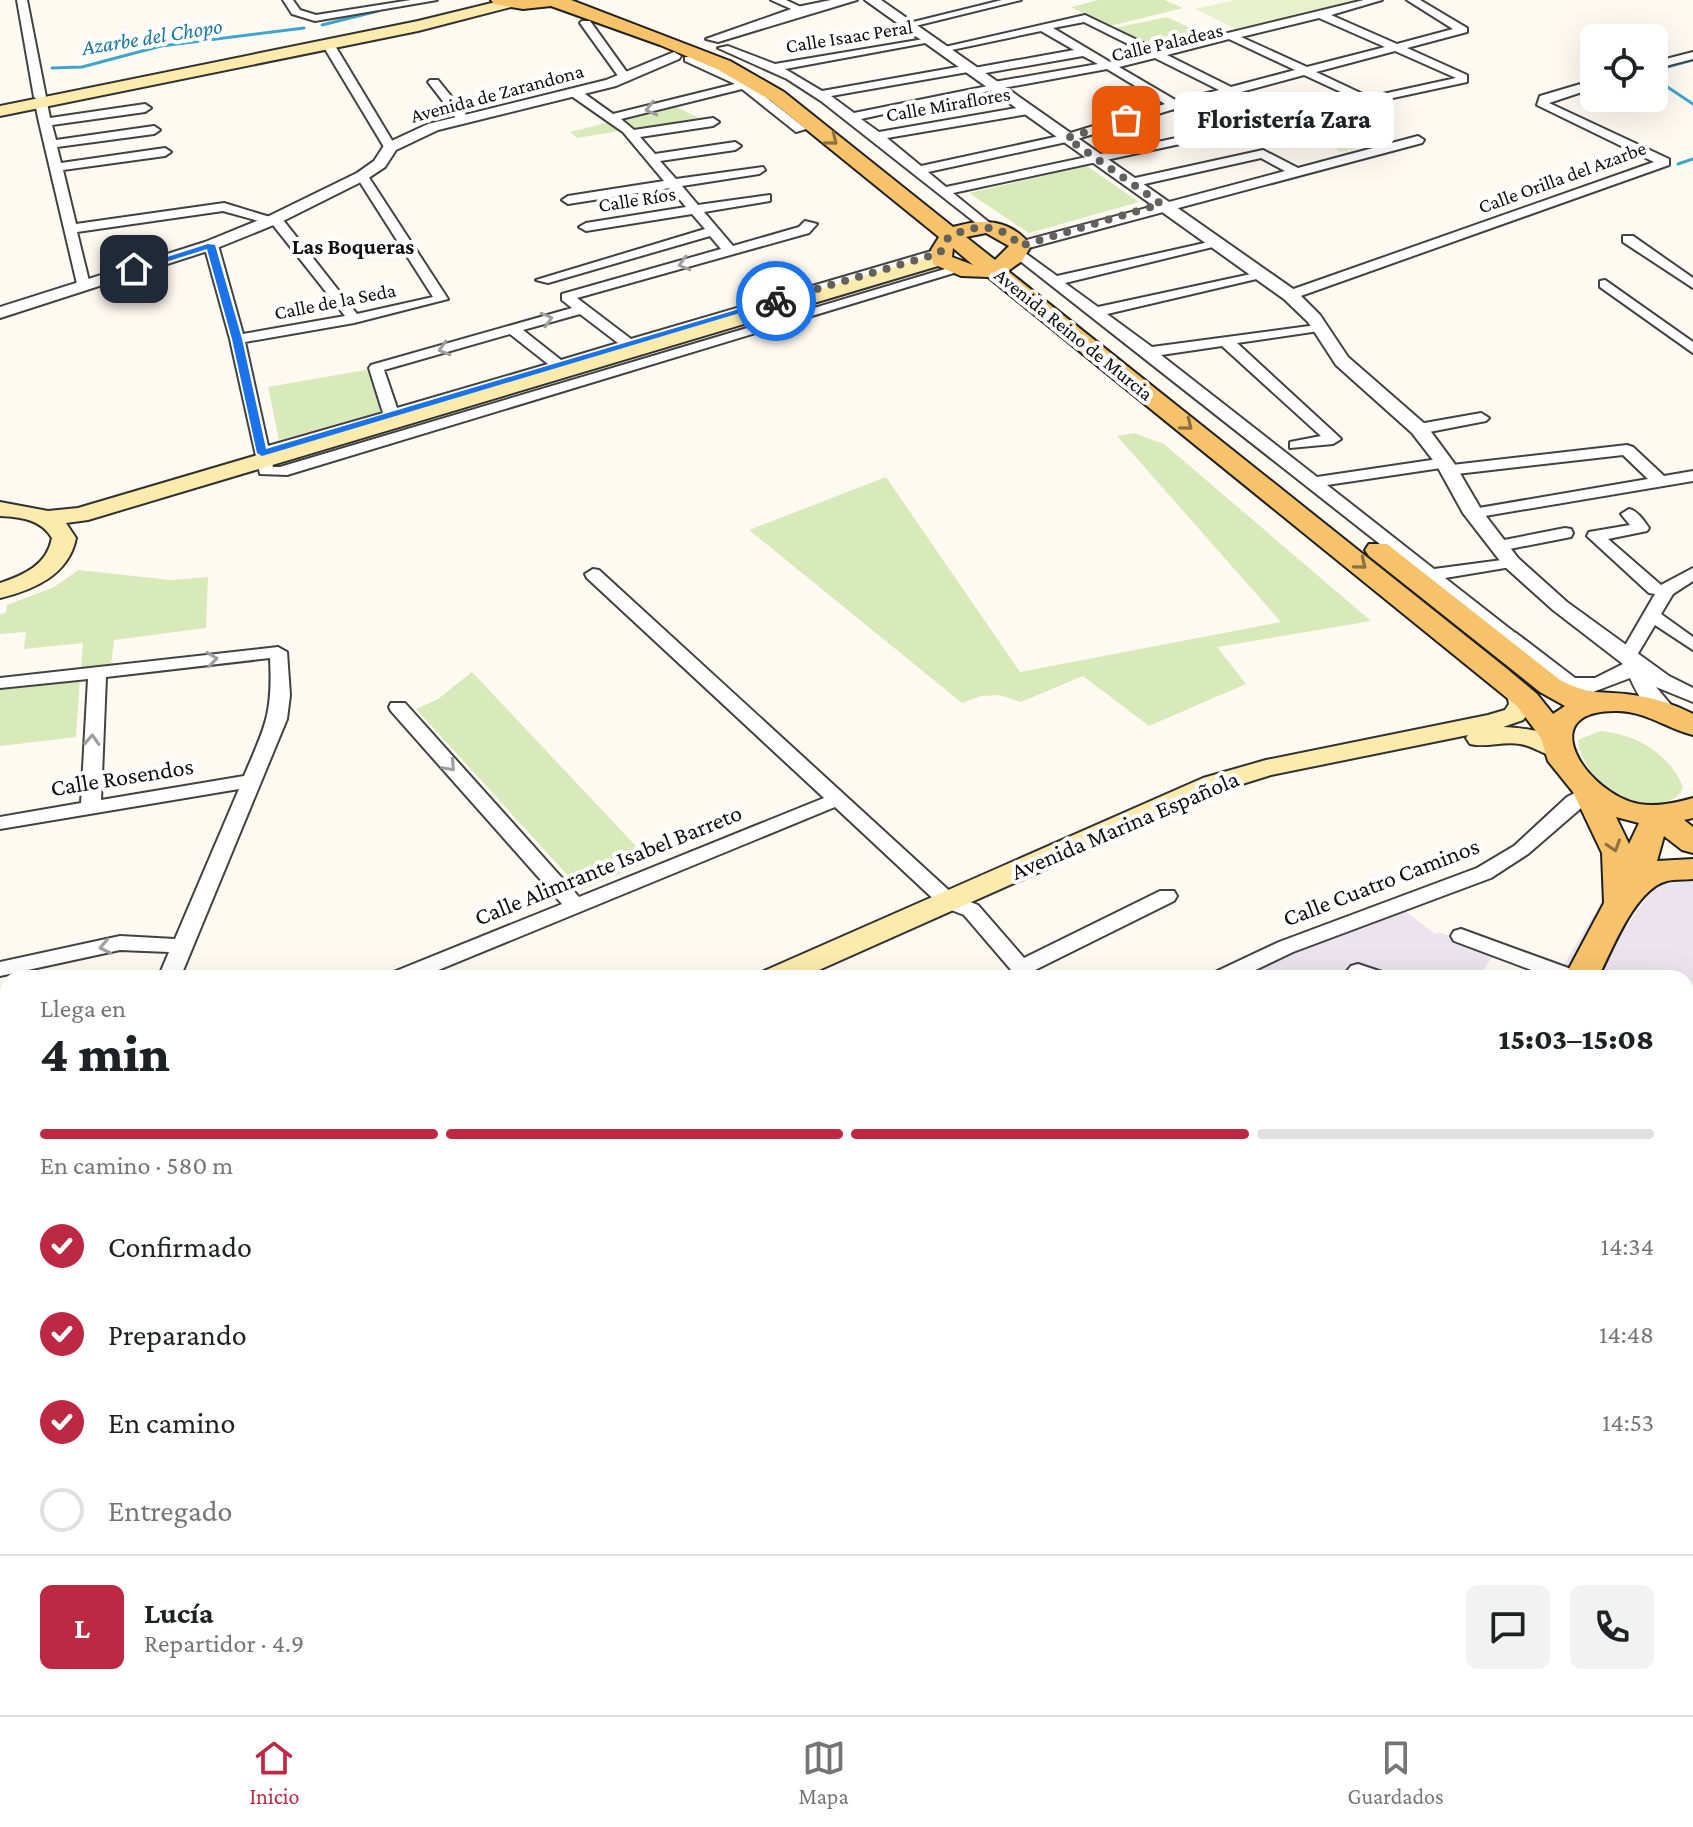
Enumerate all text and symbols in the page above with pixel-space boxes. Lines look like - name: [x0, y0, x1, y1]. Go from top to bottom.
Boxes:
- water label: Azarbe del Chopo: [79, 13, 224, 60]
- street label: Calle Isaac Peral: [784, 15, 914, 57]
- street label: Calle Paladeas: [1109, 18, 1225, 66]
- map controls: [1580, 24, 1668, 112]
- button: locate: [1580, 24, 1668, 112]
- street label: Avenida de Zarandona: [408, 59, 586, 127]
- street label: Calle Miraflores: [884, 82, 1012, 126]
- pin: [1092, 86, 1160, 154]
- callout: Floristería Zara: [1174, 92, 1394, 148]
- icon: bag: [1104, 98, 1148, 142]
- one-way arrow: [645, 99, 659, 116]
- text: Floristería Zara: [1197, 105, 1371, 134]
- one-way arrow: [823, 130, 838, 144]
- street label: Calle Orilla del Azarbe: [1475, 136, 1649, 218]
- street label: Calle Ríos: [597, 182, 677, 216]
- district label: Las Boqueras: [292, 234, 414, 259]
- pin: [100, 235, 168, 303]
- icon: home: [112, 247, 156, 291]
- one-way arrow: [678, 255, 692, 271]
- courier: [736, 261, 816, 341]
- street label: Avenida Reino de Murcia: [990, 263, 1158, 405]
- street label: Calle de la Seda: [272, 278, 398, 324]
- icon: bike: [754, 279, 798, 323]
- one-way arrow: [539, 312, 553, 328]
- one-way arrow: [437, 339, 451, 356]
- one-way arrow: [1178, 415, 1192, 430]
- one-way arrow: [1351, 555, 1366, 569]
- one-way arrow: [206, 651, 219, 668]
- one-way arrow: [84, 733, 101, 746]
- street label: Calle Rosendos: [48, 752, 195, 801]
- one-way arrow: [440, 756, 454, 771]
- street label: Avenida Marina Española: [1007, 764, 1243, 885]
- street label: Calle Alimrante Isabel Barreto: [470, 799, 745, 931]
- street label: Calle Cuatro Caminos: [1279, 832, 1483, 931]
- one-way arrow: [1605, 838, 1621, 852]
- one-way arrow: [98, 938, 112, 955]
- text: Llega en: [40, 994, 126, 1023]
- text: 15:03–15:08: [1498, 1022, 1654, 1055]
- text: 4 min: [40, 1024, 170, 1082]
- text: En camino · 580 m: [40, 1151, 233, 1180]
- icon: check: [40, 1224, 84, 1268]
- text: Confirmado: [108, 1230, 252, 1263]
- text: 14:34: [1601, 1232, 1654, 1261]
- icon: check: [40, 1312, 84, 1356]
- text: Preparando: [108, 1318, 247, 1351]
- text: 14:48: [1599, 1320, 1654, 1349]
- icon: check: [40, 1400, 84, 1444]
- text: En camino: [108, 1406, 235, 1439]
- text: 14:53: [1602, 1408, 1654, 1437]
- text: Entregado: [108, 1494, 232, 1527]
- button: chat: [1466, 1585, 1550, 1669]
- button: phone: [1570, 1585, 1654, 1669]
- text: Lucía: [144, 1596, 214, 1629]
- text: L: [74, 1611, 90, 1644]
- text: Repartidor · 4.9: [144, 1629, 304, 1658]
- tab: Inicio: [249, 1736, 300, 1809]
- tab: Mapa: [798, 1736, 849, 1809]
- tab: Guardados: [1348, 1736, 1444, 1809]

